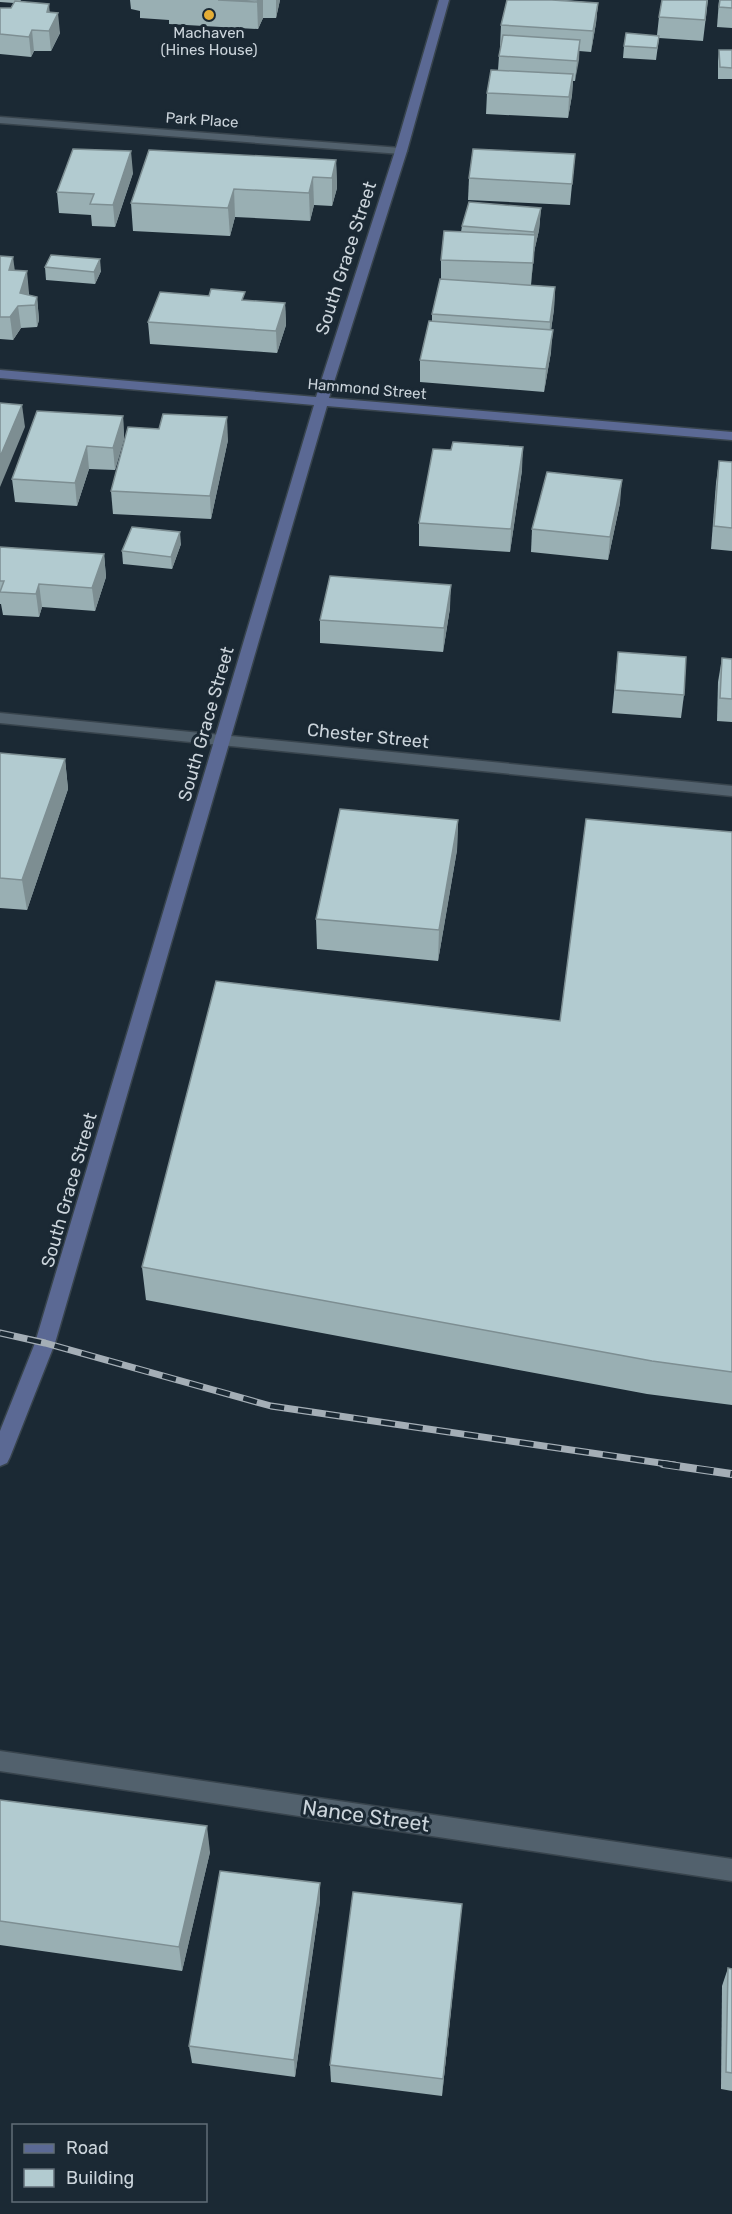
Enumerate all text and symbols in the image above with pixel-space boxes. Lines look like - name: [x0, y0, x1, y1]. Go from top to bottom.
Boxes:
- marker: Machaven (Hines House): [202, 8, 216, 22]
- place label: Machaven (Hines House): [160, 24, 258, 59]
- street label: Park Place: [165, 108, 239, 132]
- street label: South Grace Street: [311, 178, 381, 338]
- street label: Hammond Street: [307, 375, 427, 403]
- street label: South Grace Street: [173, 644, 239, 804]
- street label: Chester Street: [306, 719, 430, 753]
- street label: South Grace Street: [36, 1110, 102, 1270]
- street label: Nance Street: [301, 1794, 431, 1837]
- legend: [12, 2124, 207, 2202]
- text: Road: [66, 2137, 109, 2159]
- text: Building: [66, 2167, 134, 2189]

